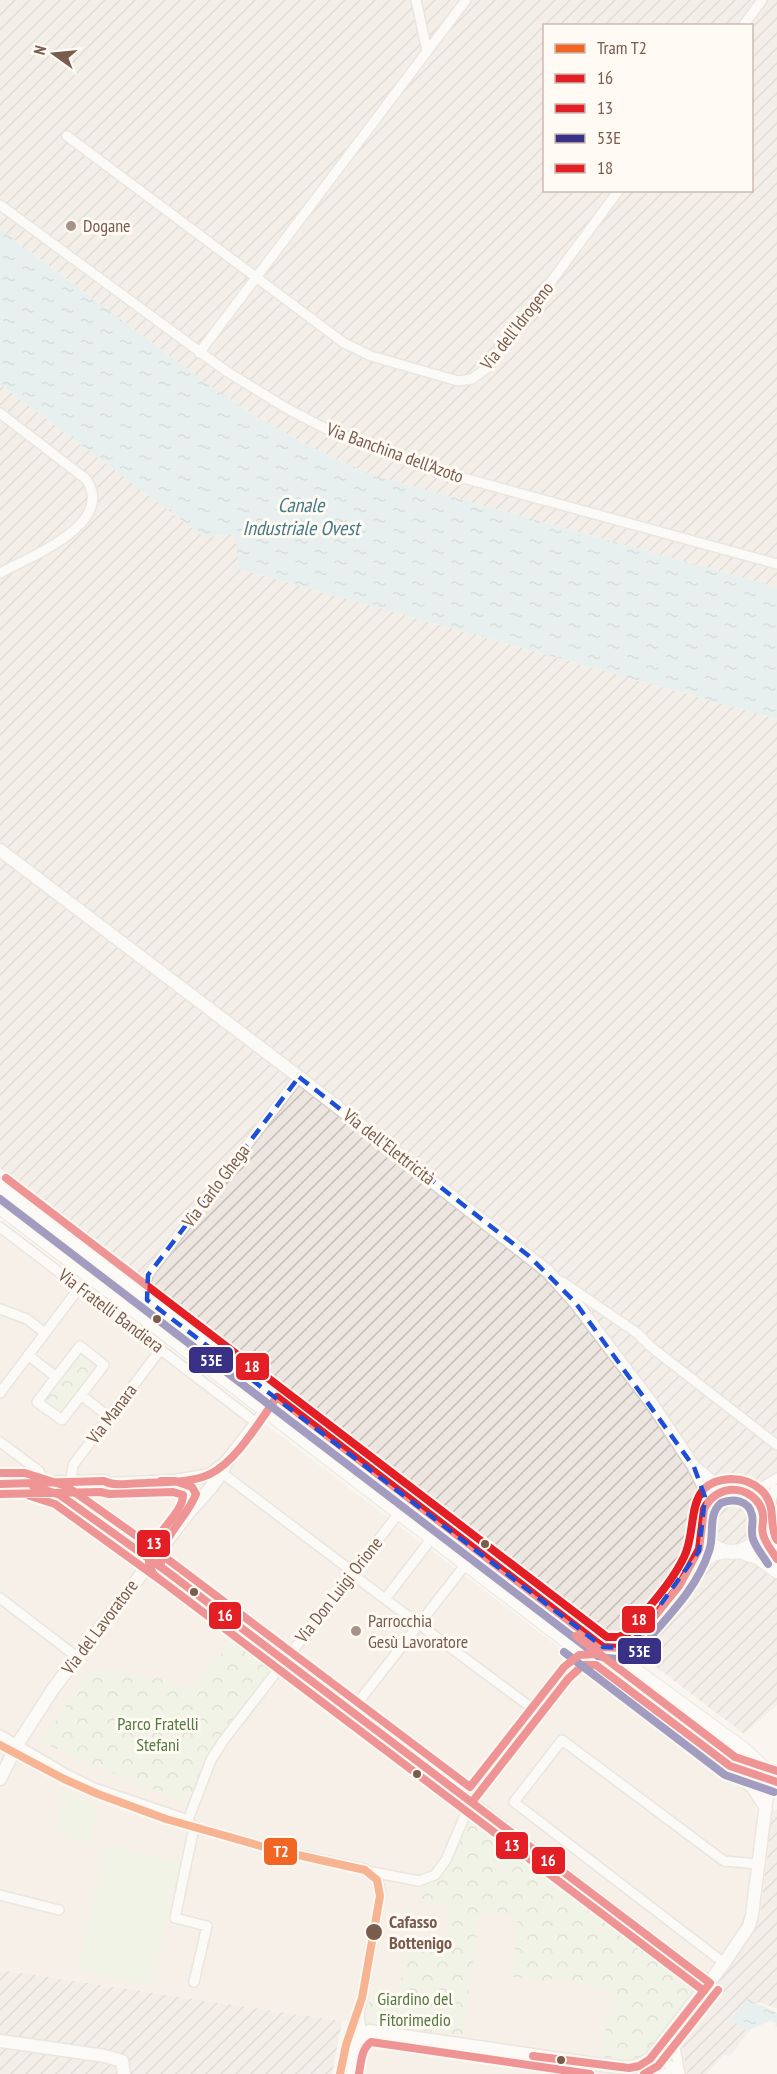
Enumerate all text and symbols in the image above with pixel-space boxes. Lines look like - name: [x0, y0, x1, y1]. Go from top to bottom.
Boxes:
- north arrow: [24, 24, 84, 84]
- legend: [543, 24, 753, 192]
- text: Tram T2: [597, 36, 647, 59]
- text: N: [29, 43, 50, 57]
- text: 16: [597, 66, 613, 89]
- text: 13: [597, 96, 613, 119]
- text: 53E: [597, 126, 621, 149]
- text: 18: [597, 156, 613, 179]
- place label: Dogane: [83, 214, 131, 237]
- marker: Dogane: [64, 219, 78, 233]
- street label: Via dell'Idrogeno: [474, 277, 558, 375]
- street label: Via Banchina dell'Azoto: [323, 417, 467, 488]
- water label: Canale Industriale Ovest: [242, 492, 362, 541]
- street label: Via dell'Elettricità: [338, 1103, 440, 1190]
- street label: Via Carlo Ghega: [176, 1140, 254, 1233]
- street label: Via Fratelli Bandiera: [53, 1263, 169, 1358]
- unlabelled marker: [151, 1313, 163, 1325]
- line badge: 53E: [188, 1346, 234, 1374]
- text: 53E: [200, 1350, 222, 1370]
- line badge: 18: [235, 1352, 270, 1381]
- text: 18: [244, 1356, 260, 1376]
- street label: Via Manara: [81, 1379, 142, 1449]
- line badge: 13: [136, 1529, 171, 1558]
- street label: Via Don Luigi Orione: [289, 1532, 387, 1648]
- text: 13: [146, 1533, 162, 1553]
- unlabelled marker: [479, 1538, 491, 1550]
- street label: Via del Lavoratore: [56, 1575, 143, 1679]
- unlabelled marker: [188, 1586, 200, 1598]
- line badge: 16: [208, 1601, 242, 1630]
- text: 16: [217, 1605, 233, 1625]
- line badge: 18: [621, 1605, 656, 1634]
- place label: Parrocchia Gesù Lavoratore: [368, 1609, 468, 1653]
- text: 18: [631, 1609, 647, 1629]
- marker: Parrocchia Gesù Lavoratore: [349, 1624, 363, 1638]
- line badge: 53E: [617, 1637, 662, 1665]
- text: 53E: [628, 1641, 650, 1661]
- park label: Parco Fratelli Stefani: [117, 1712, 199, 1756]
- unlabelled marker: [411, 1768, 423, 1780]
- line badge: 13: [495, 1831, 529, 1860]
- text: 13: [504, 1835, 520, 1855]
- line badge: T2: [263, 1837, 298, 1866]
- text: T2: [273, 1841, 289, 1861]
- line badge: 16: [531, 1846, 566, 1875]
- text: 16: [540, 1850, 556, 1870]
- place label: Cafasso Bottenigo: [389, 1910, 452, 1954]
- marker: Cafasso Bottenigo: [364, 1922, 384, 1942]
- park label: Giardino del Fitorimedio: [377, 1987, 454, 2031]
- unlabelled marker: [555, 2054, 567, 2066]

